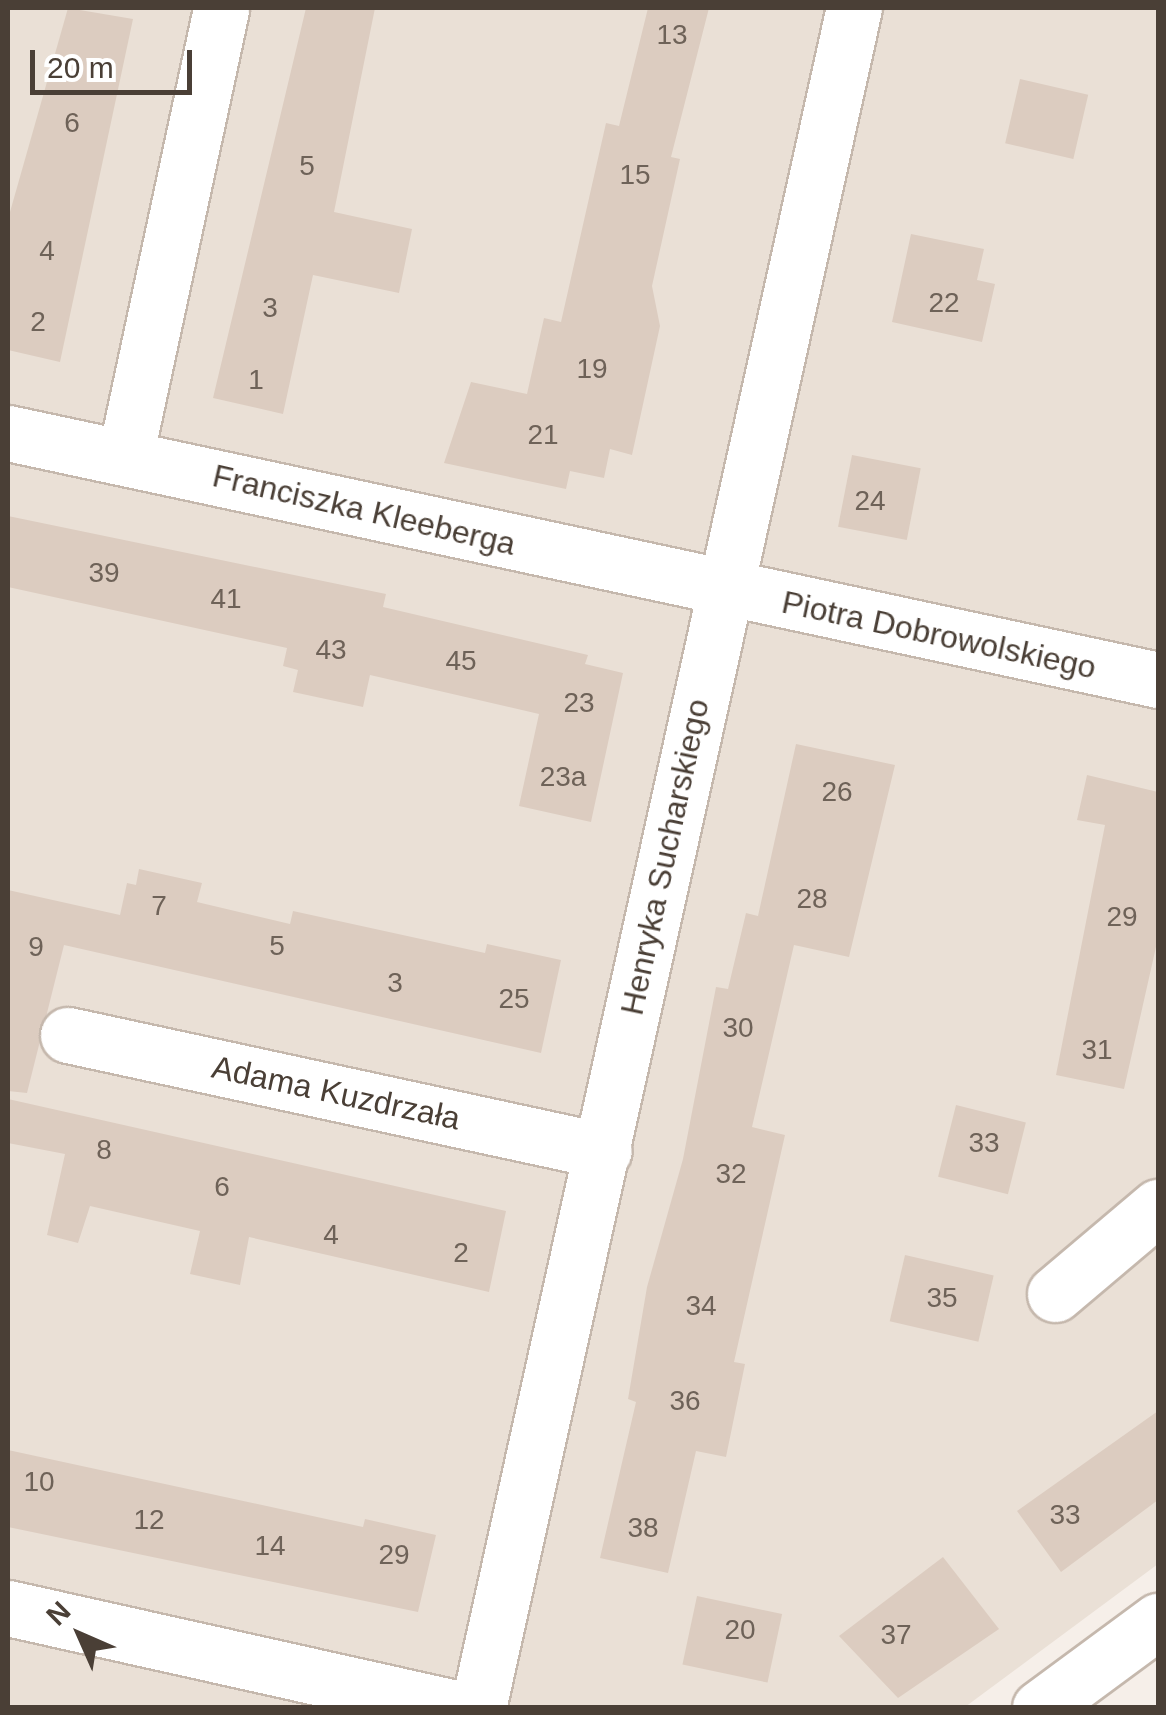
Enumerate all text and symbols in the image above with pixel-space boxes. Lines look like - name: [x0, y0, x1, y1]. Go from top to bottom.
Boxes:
- house number: 13: [656, 18, 688, 52]
- scale bar: [35, 30, 198, 92]
- text: 20 m: [47, 51, 114, 84]
- house number: 6: [64, 106, 80, 140]
- house number: 5: [299, 149, 315, 183]
- house number: 15: [619, 158, 651, 192]
- house number: 4: [39, 234, 55, 268]
- house number: 22: [928, 286, 960, 320]
- house number: 3: [262, 291, 278, 325]
- house number: 2: [30, 305, 46, 339]
- house number: 19: [576, 352, 608, 386]
- house number: 1: [248, 363, 264, 397]
- house number: 21: [527, 418, 559, 452]
- street label: Franciszka Kleeberga: [209, 456, 519, 564]
- house number: 24: [854, 484, 886, 518]
- house number: 39: [88, 556, 120, 590]
- house number: 41: [210, 582, 242, 616]
- street label: Piotra Dobrowolskiego: [778, 583, 1100, 687]
- house number: 43: [315, 633, 347, 667]
- house number: 45: [445, 644, 477, 678]
- house number: 23: [563, 686, 595, 720]
- street label: Henryka Sucharskiego: [613, 696, 717, 1018]
- house number: 23a: [540, 760, 586, 794]
- house number: 26: [821, 775, 853, 809]
- house number: 28: [796, 882, 828, 916]
- house number: 7: [151, 889, 167, 923]
- house number: 29: [1106, 900, 1138, 934]
- house number: 5: [269, 929, 285, 963]
- house number: 9: [28, 930, 44, 964]
- house number: 3: [387, 966, 403, 1000]
- house number: 25: [498, 982, 530, 1016]
- house number: 30: [722, 1011, 754, 1045]
- house number: 31: [1081, 1033, 1113, 1067]
- street label: Adama Kuzdrzała: [208, 1048, 464, 1138]
- house number: 33: [968, 1126, 1000, 1160]
- house number: 8: [96, 1133, 112, 1167]
- house number: 32: [715, 1157, 747, 1191]
- house number: 6: [214, 1170, 230, 1204]
- house number: 4: [323, 1218, 339, 1252]
- house number: 2: [453, 1236, 469, 1270]
- house number: 35: [926, 1281, 958, 1315]
- house number: 34: [685, 1289, 717, 1323]
- house number: 36: [669, 1384, 701, 1418]
- house number: 10: [23, 1465, 55, 1499]
- house number: 33: [1049, 1498, 1081, 1532]
- house number: 12: [133, 1503, 165, 1537]
- house number: 38: [627, 1511, 659, 1545]
- house number: 14: [254, 1529, 286, 1563]
- house number: 29: [378, 1538, 410, 1572]
- north arrow: [30, 1585, 130, 1685]
- text: N: [40, 1595, 77, 1632]
- house number: 20: [724, 1613, 756, 1647]
- house number: 37: [880, 1618, 912, 1652]

